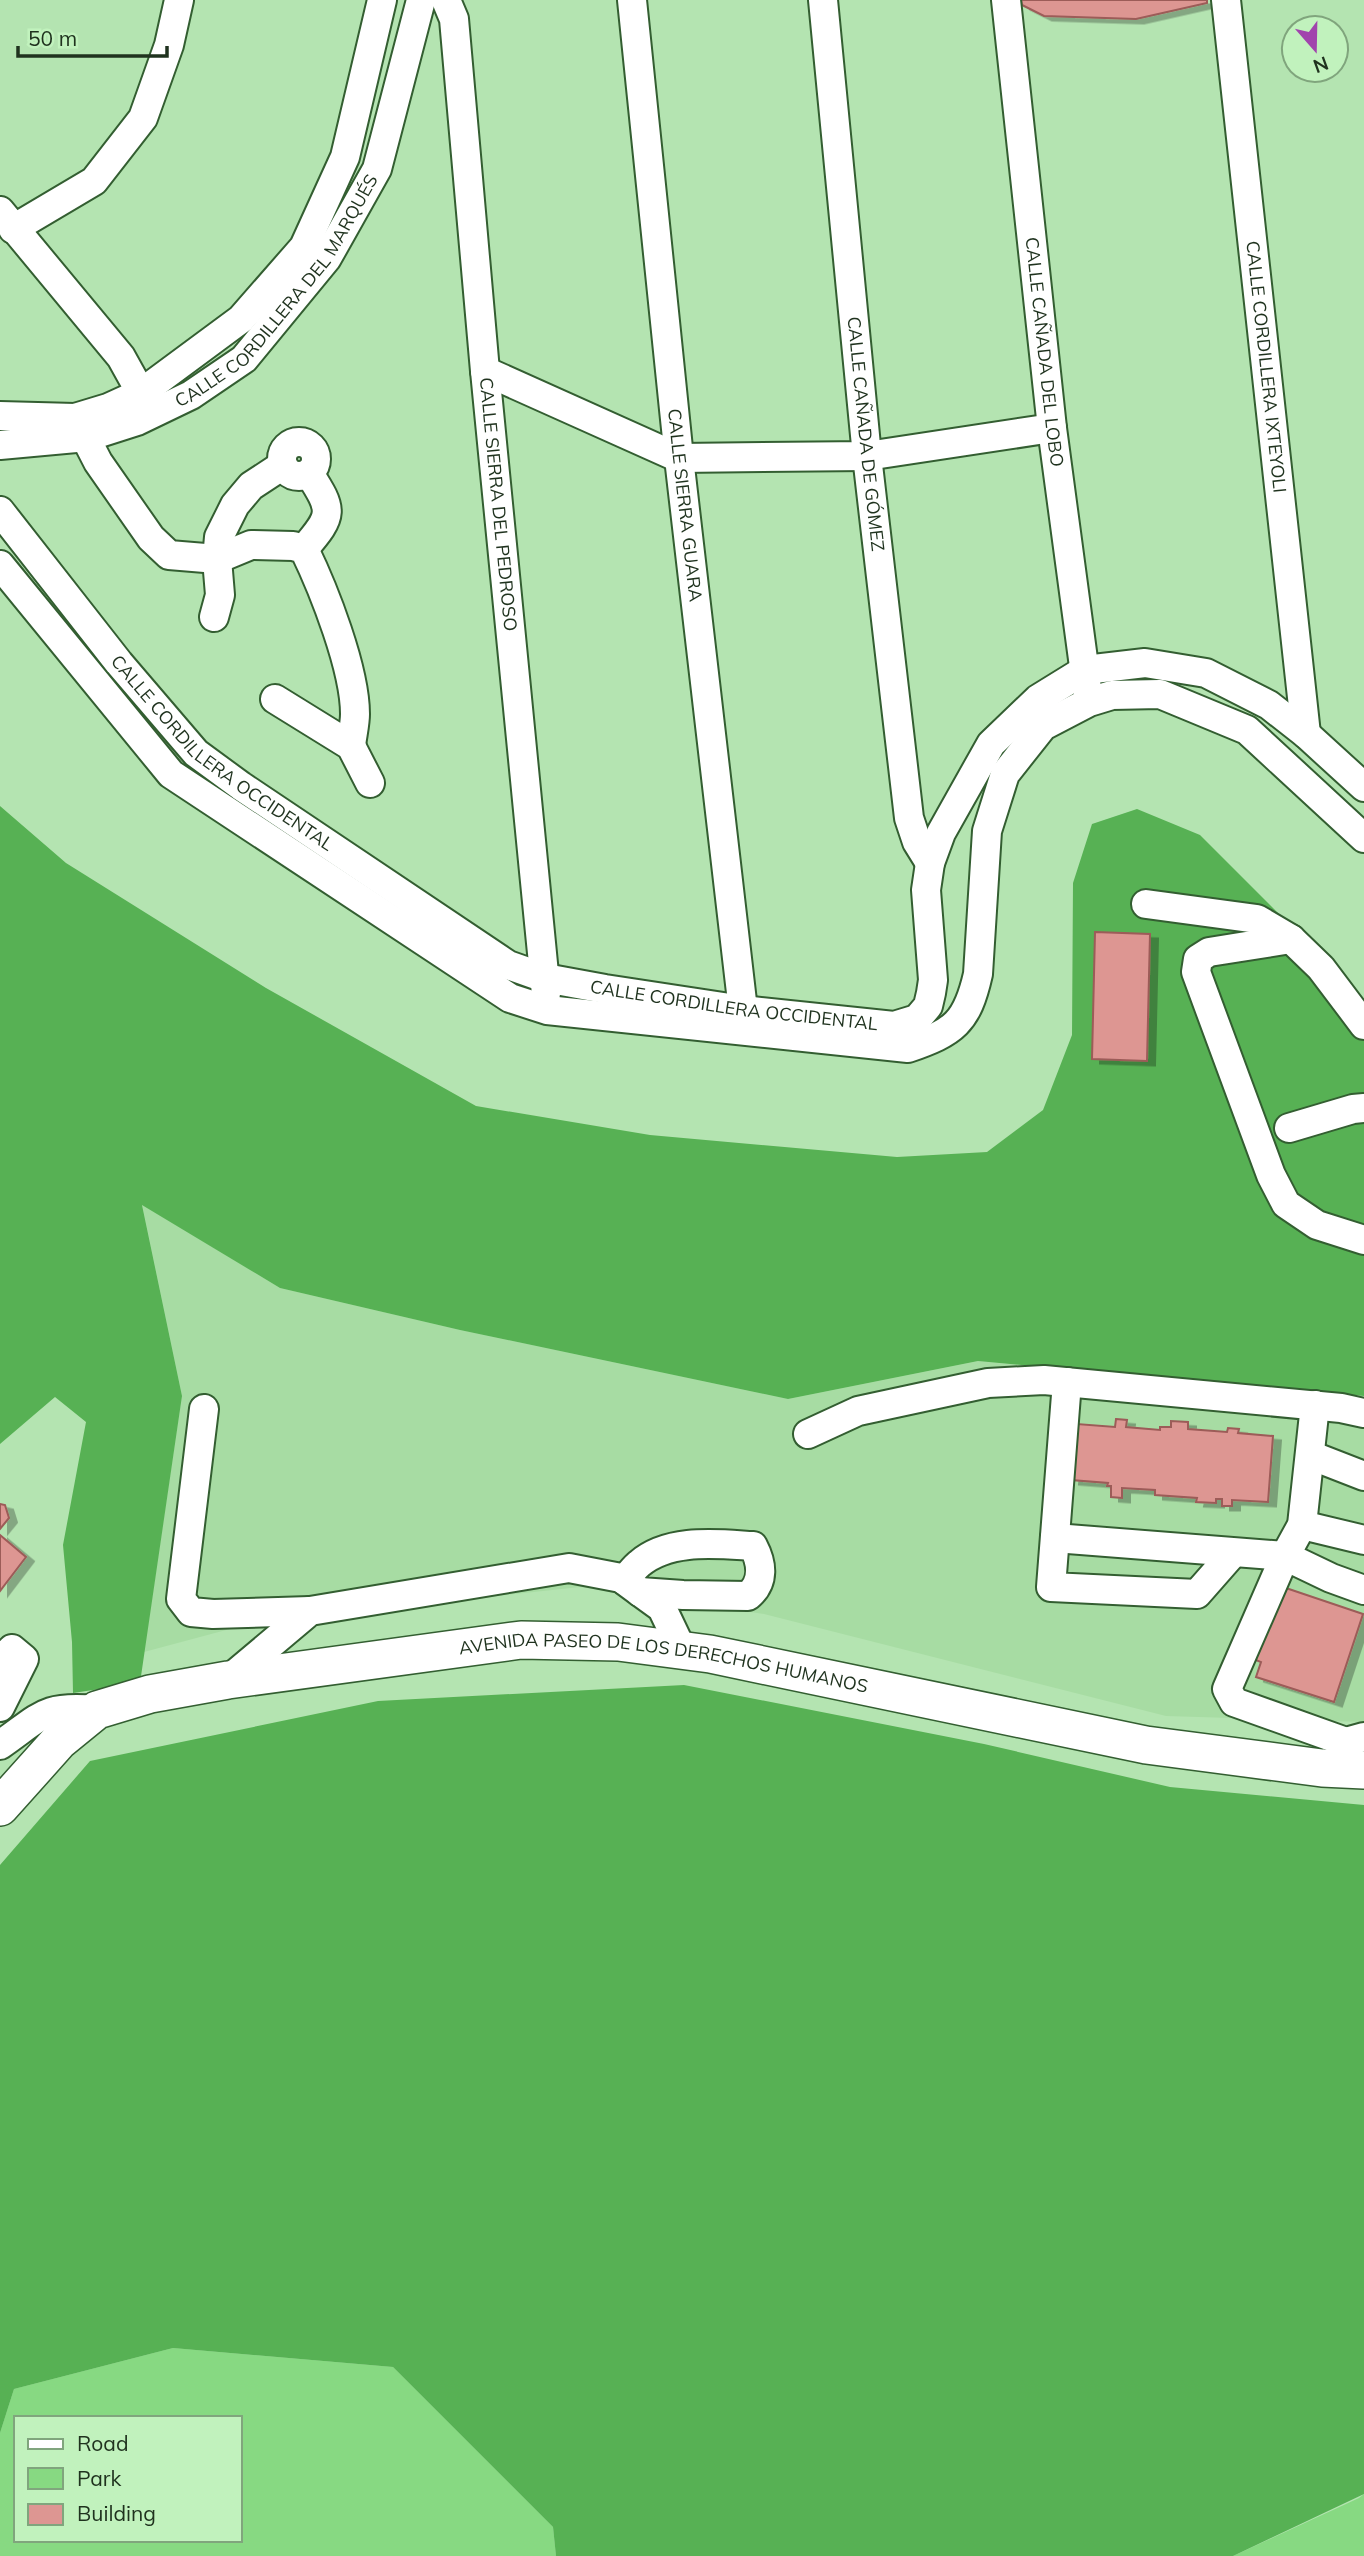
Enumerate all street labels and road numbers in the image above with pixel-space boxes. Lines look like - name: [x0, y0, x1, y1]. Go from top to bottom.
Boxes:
- street label: CALLE CORDILLERA DEL MARQUÉS: [171, 170, 383, 412]
- street label: CALLE CAÑADA DEL LOBO: [1021, 236, 1069, 468]
- street label: CALLE CORDILLERA IXTEYOLI: [1241, 240, 1292, 494]
- street label: CALLE CAÑADA DE GÓMEZ: [843, 315, 890, 553]
- street label: CALLE SIERRA DEL PEDROSO: [475, 376, 522, 632]
- street label: CALLE SIERRA GUARA: [663, 407, 708, 603]
- street label: CALLE CORDILLERA OCCIDENTAL: [106, 650, 338, 856]
- street label: CALLE CORDILLERA OCCIDENTAL: [588, 975, 879, 1035]
- street label: AVENIDA PASEO DE LOS DERECHOS HUMANOS: [457, 1628, 870, 1698]

